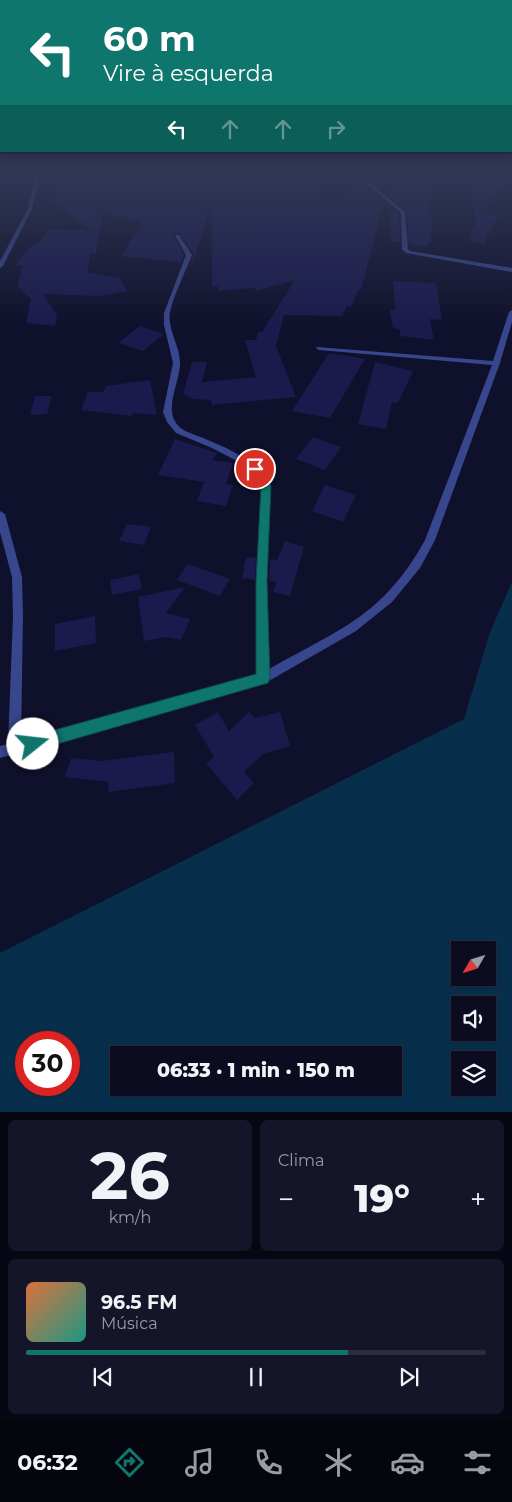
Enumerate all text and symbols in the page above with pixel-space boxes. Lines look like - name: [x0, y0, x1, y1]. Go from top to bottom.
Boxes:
- text: 60 m: [103, 17, 196, 60]
- icon: left: [20, 20, 85, 85]
- text: Vire à esquerda: [103, 60, 274, 87]
- icon: left: [163, 115, 191, 143]
- icon: ahead: [216, 115, 244, 143]
- icon: ahead: [269, 115, 297, 143]
- icon: right: [322, 115, 350, 143]
- pin: [234, 448, 276, 490]
- icon: arrive: [241, 455, 269, 483]
- position arrow: [6, 717, 58, 769]
- north arrow: [451, 941, 496, 986]
- map controls: [451, 941, 496, 1096]
- button: sound: [451, 996, 496, 1041]
- speed limit sign: 30: [15, 1031, 80, 1096]
- button: layers: [451, 1051, 496, 1096]
- text: 06:33 · 1 min · 150 m: [157, 1059, 355, 1082]
- text: 26: [90, 1136, 170, 1215]
- text: Clima: [278, 1151, 324, 1170]
- text: 19°: [354, 1175, 410, 1222]
- text: −: [278, 1182, 294, 1216]
- text: +: [470, 1182, 486, 1216]
- text: km/h: [109, 1208, 151, 1227]
- text: 96.5 FM: [101, 1291, 177, 1314]
- text: Música: [101, 1314, 158, 1333]
- icon: previous: [89, 1363, 117, 1391]
- icon: pause: [242, 1363, 270, 1391]
- icon: next: [395, 1363, 423, 1391]
- icon: directions: [112, 1445, 147, 1480]
- icon: music: [182, 1445, 217, 1480]
- icon: phone: [251, 1445, 286, 1480]
- icon: climate: [321, 1445, 356, 1480]
- icon: car: [390, 1445, 425, 1480]
- icon: filters: [460, 1445, 495, 1480]
- text: 06:32: [17, 1449, 78, 1476]

